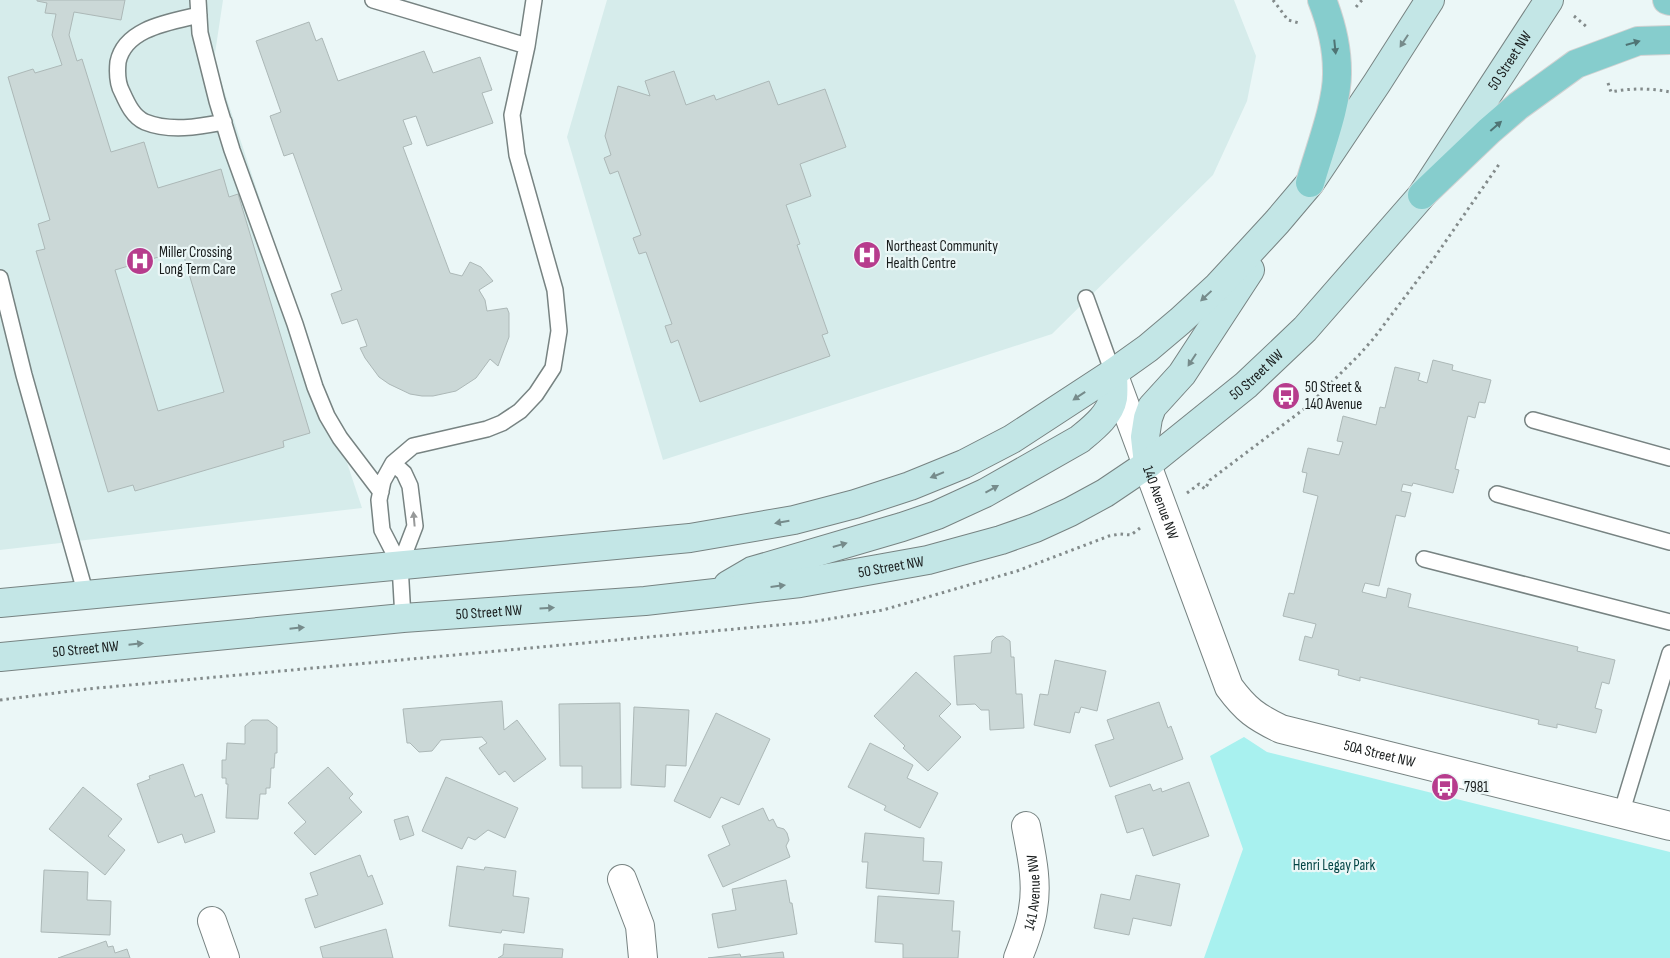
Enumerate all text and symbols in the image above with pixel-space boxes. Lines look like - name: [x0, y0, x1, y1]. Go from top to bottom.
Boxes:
- street label: 50 Street NW: [1484, 28, 1536, 94]
- one-way arrow: [1399, 34, 1409, 48]
- one-way arrow: [1331, 39, 1339, 55]
- one-way arrow: [1626, 39, 1641, 47]
- one-way arrow: [1489, 120, 1502, 131]
- place label: Northeast Community Health Centre: [886, 237, 998, 273]
- hospital icon: Northeast Community Health Centre: [852, 240, 882, 270]
- place label: Miller Crossing Long Term Care: [159, 243, 236, 279]
- hospital icon: Miller Crossing Long Term Care: [125, 246, 155, 276]
- one-way arrow: [1201, 290, 1213, 302]
- street label: 50 Street NW: [1226, 345, 1288, 405]
- one-way arrow: [1187, 353, 1196, 366]
- place label: 50 Street & 140 Avenue: [1305, 378, 1362, 414]
- bus stop icon: 50 Street & 140 Avenue: [1271, 381, 1301, 411]
- one-way arrow: [1072, 391, 1085, 401]
- street label: 140 Avenue NW: [1138, 463, 1183, 542]
- one-way arrow: [929, 471, 944, 479]
- one-way arrow: [985, 485, 999, 493]
- one-way arrow: [409, 510, 417, 526]
- one-way arrow: [773, 519, 789, 527]
- one-way arrow: [833, 541, 848, 549]
- street label: 50 Street NW: [857, 552, 926, 582]
- one-way arrow: [770, 581, 786, 589]
- street label: 50 Street NW: [455, 601, 523, 624]
- one-way arrow: [539, 603, 555, 611]
- one-way arrow: [290, 624, 306, 632]
- street label: 50 Street NW: [52, 637, 120, 662]
- one-way arrow: [128, 640, 144, 648]
- street label: 50A Street NW: [1342, 736, 1417, 772]
- bus stop icon: 7981: [1430, 772, 1460, 802]
- place label: 7981: [1464, 778, 1489, 797]
- street label: 141 Avenue NW: [1020, 853, 1045, 933]
- park label: Henri Legay Park: [1293, 856, 1376, 875]

